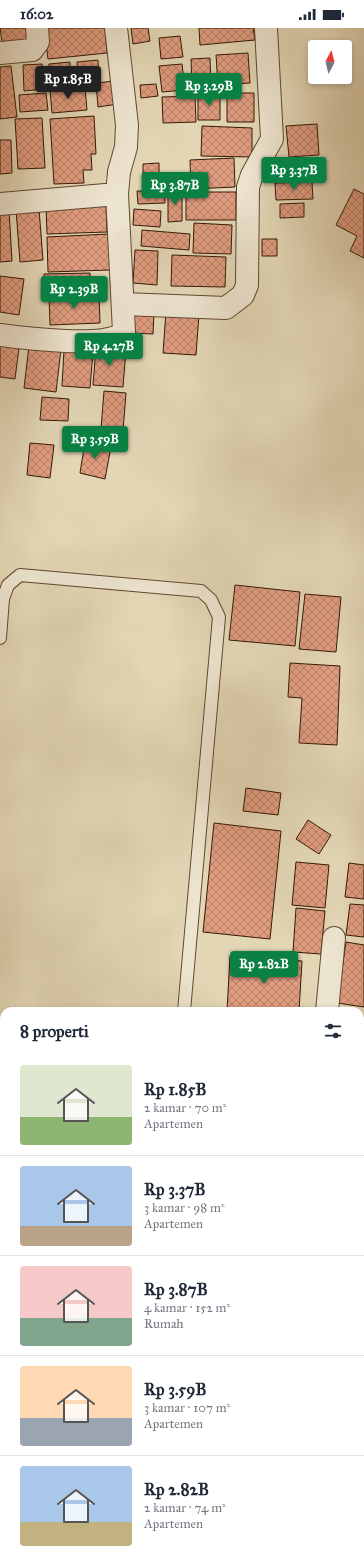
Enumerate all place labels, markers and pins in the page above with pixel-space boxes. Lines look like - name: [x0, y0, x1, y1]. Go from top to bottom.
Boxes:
- pin: Rp 1.85B: [27, 66, 109, 100]
- pin: Rp 3.29B: [168, 73, 250, 107]
- pin: Rp 3.37B: [253, 157, 335, 191]
- pin: Rp 3.87B: [134, 172, 216, 206]
- pin: Rp 2.39B: [33, 276, 115, 310]
- pin: Rp 4.27B: [68, 333, 150, 367]
- pin: Rp 3.59B: [54, 426, 136, 460]
- pin: Rp 2.82B: [223, 951, 305, 985]

